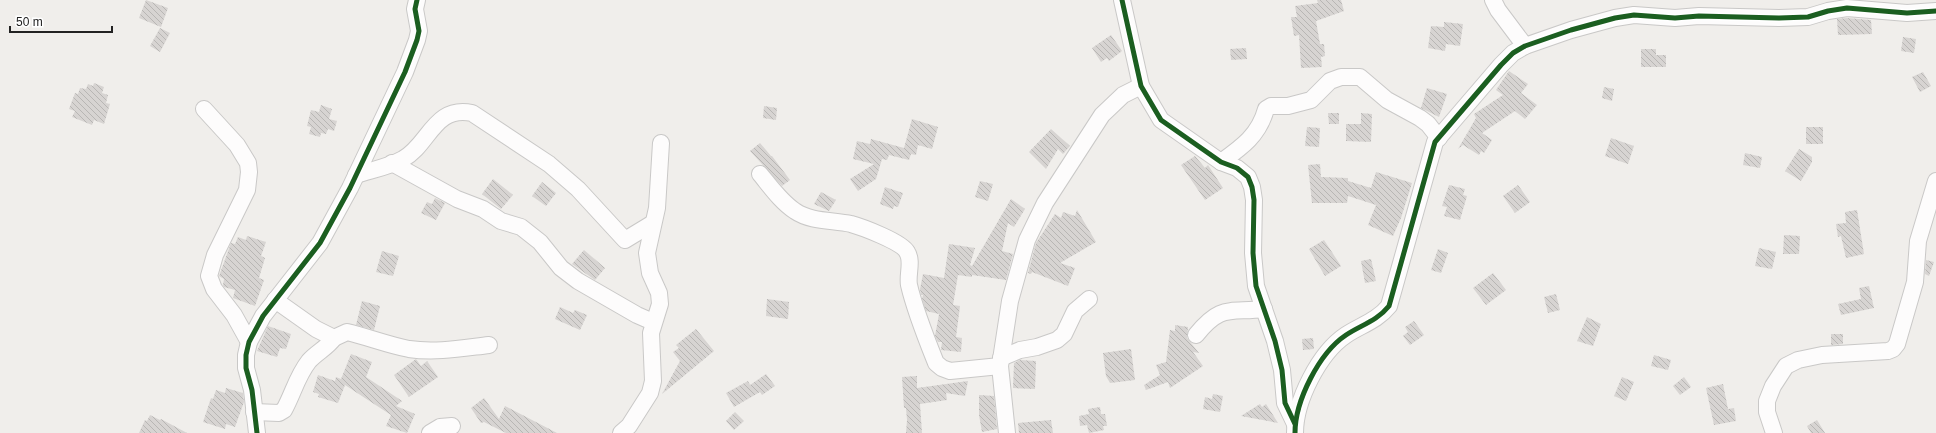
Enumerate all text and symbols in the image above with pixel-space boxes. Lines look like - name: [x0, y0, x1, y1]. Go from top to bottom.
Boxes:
- scale bar: [10, 8, 112, 34]
- text: 50 m: [16, 15, 43, 29]

